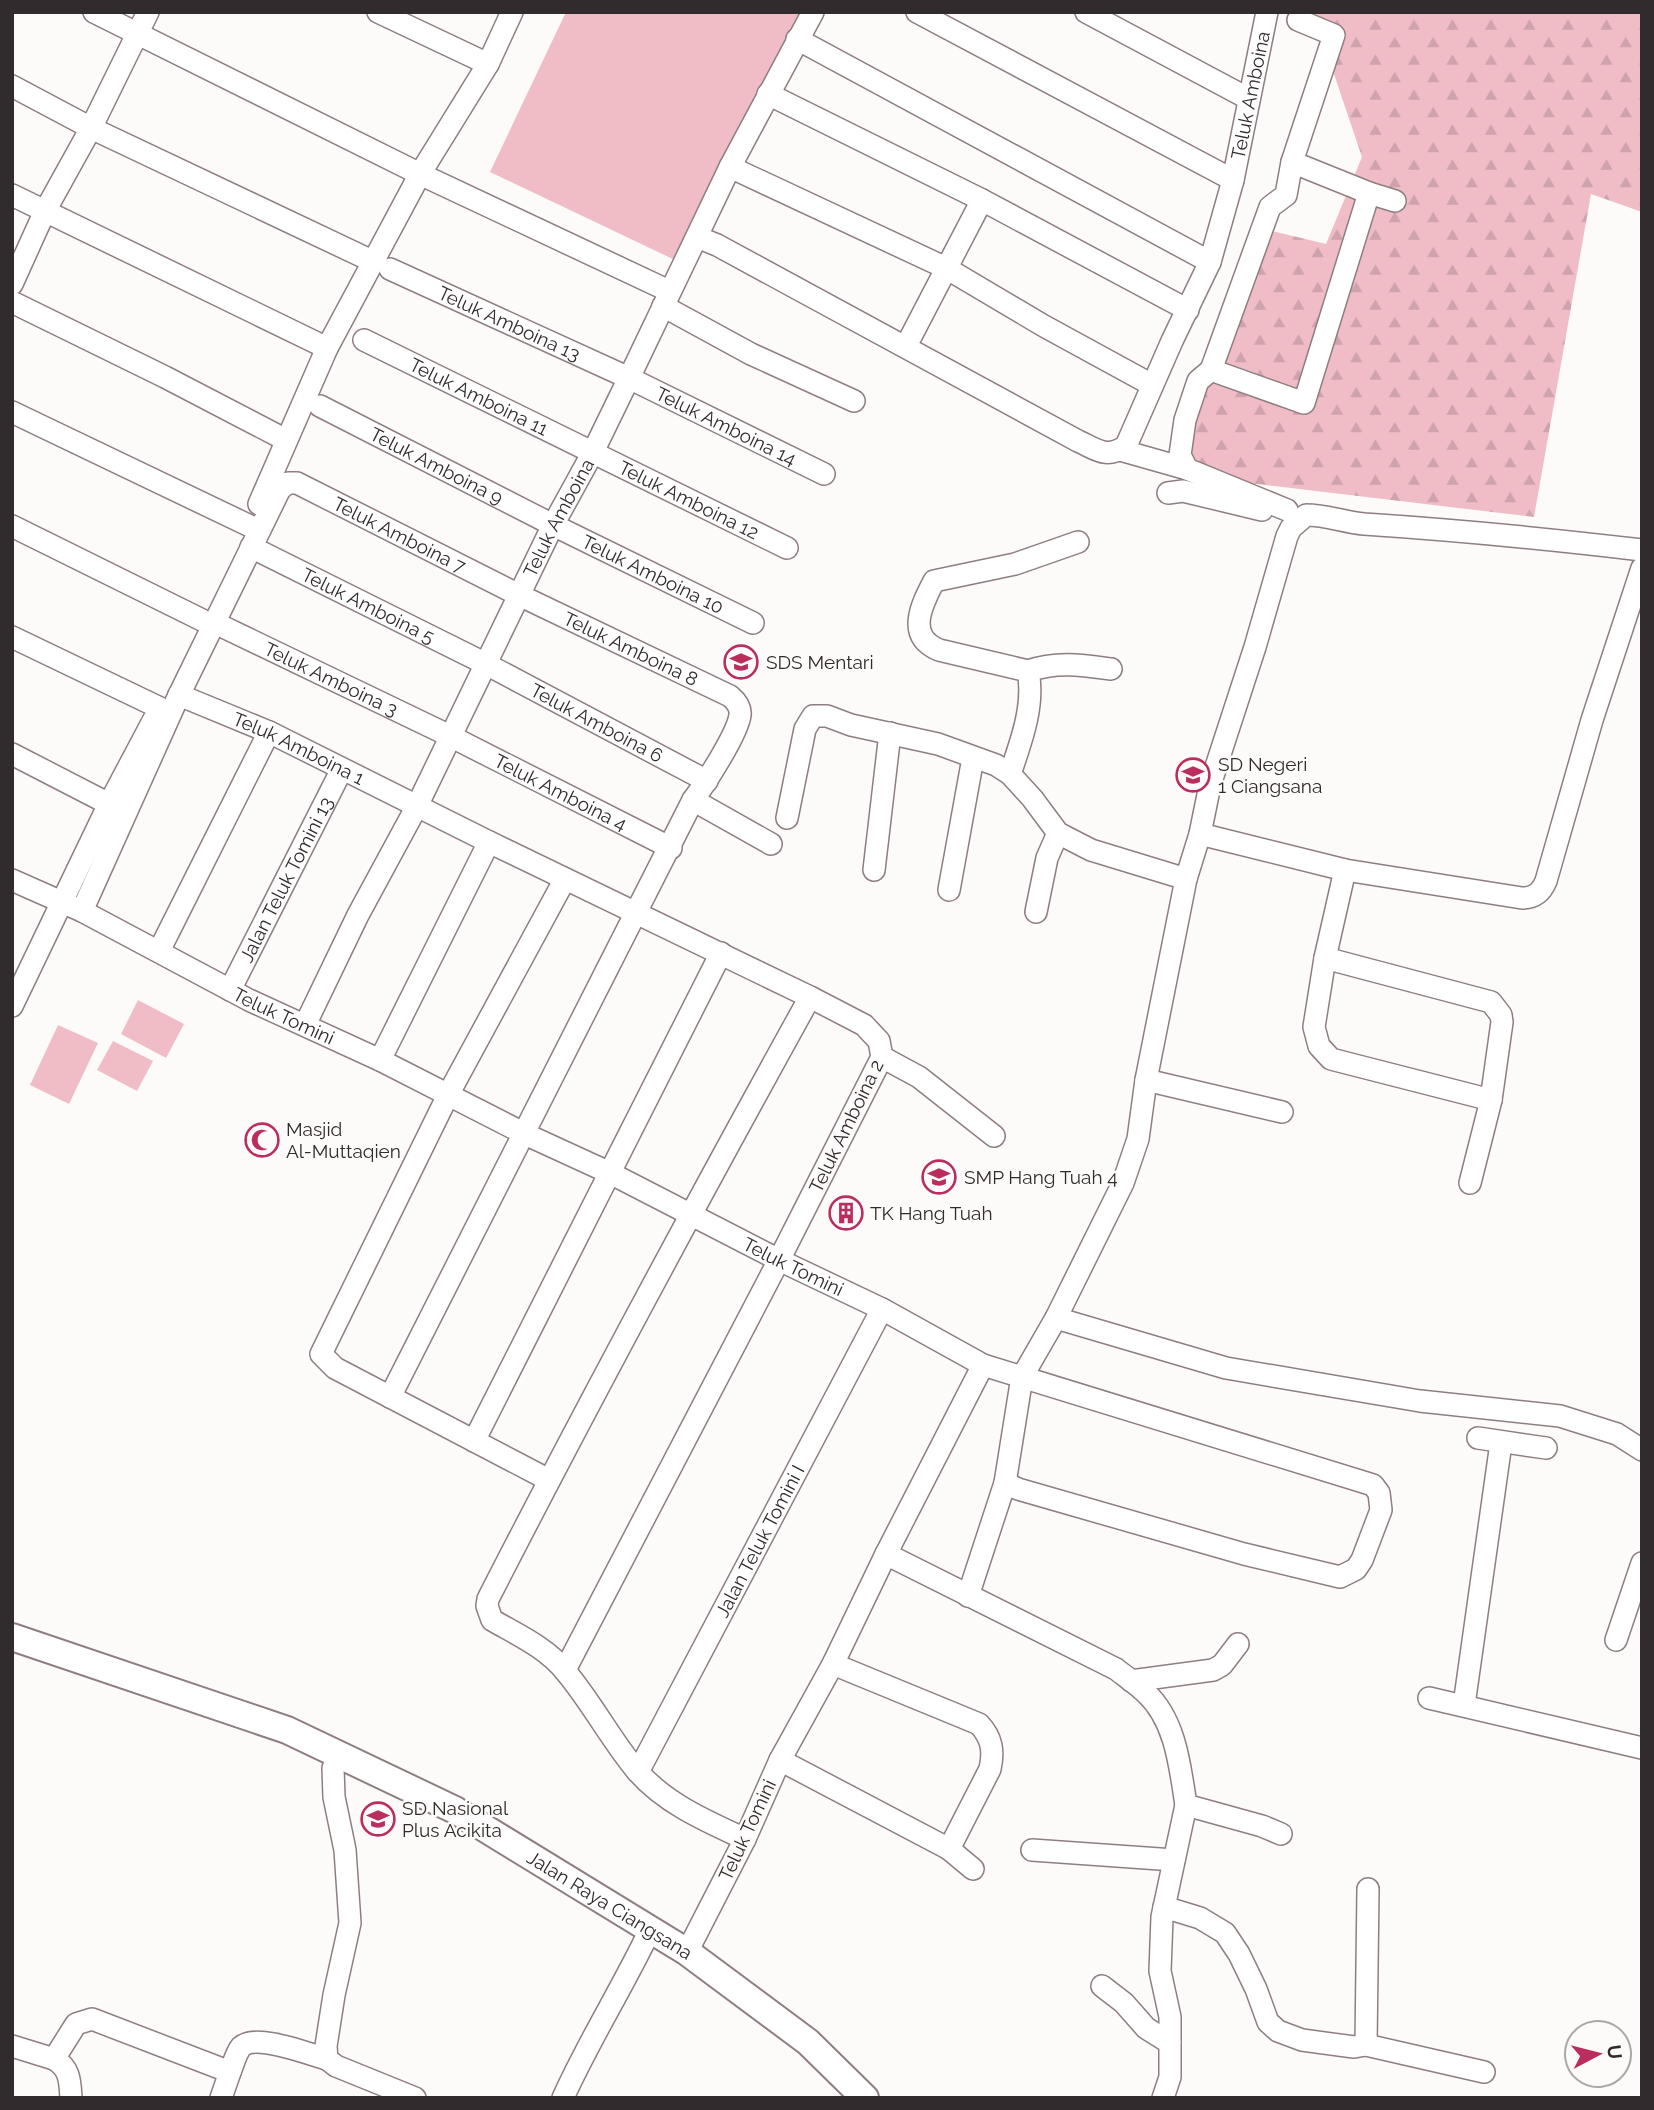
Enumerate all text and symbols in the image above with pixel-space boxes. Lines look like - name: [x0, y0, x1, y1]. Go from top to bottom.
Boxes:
- street label: Teluk Amboina: [1226, 29, 1274, 161]
- street label: Teluk Amboina 13: [435, 281, 584, 365]
- street label: Teluk Amboina 11: [406, 353, 552, 440]
- street label: Teluk Amboina 14: [652, 382, 800, 470]
- street label: Teluk Amboina 9: [366, 422, 507, 509]
- street label: Teluk Amboina: [519, 455, 598, 581]
- street label: Teluk Amboina 12: [615, 456, 762, 543]
- street label: Teluk Amboina 7: [330, 492, 469, 577]
- street label: Teluk Amboina 10: [579, 530, 727, 618]
- street label: Teluk Amboina 5: [298, 563, 438, 648]
- street label: Teluk Amboina 8: [560, 607, 702, 690]
- street label: Teluk Amboina 3: [261, 637, 401, 720]
- school or university icon: SDS Mentari: [722, 643, 760, 681]
- place label: SDS Mentari: [766, 651, 874, 673]
- street label: Teluk Amboina 6: [527, 679, 667, 767]
- street label: Teluk Amboina 1: [230, 707, 368, 789]
- street label: Teluk Amboina 4: [491, 749, 631, 835]
- place label: SD Negeri 1 Ciangsana: [1218, 753, 1322, 797]
- school or university icon: SD Negeri 1 Ciangsana: [1174, 756, 1212, 794]
- street label: Jalan Teluk Tomini 13: [235, 793, 337, 966]
- street label: Teluk Tomini: [229, 983, 338, 1049]
- street label: Teluk Amboina 2: [804, 1056, 888, 1196]
- place label: Masjid Al-Muttaqien: [286, 1118, 401, 1162]
- mosque icon: Masjid Al-Muttaqien: [243, 1121, 281, 1159]
- school or university icon: SMP Hang Tuah 4: [920, 1158, 958, 1196]
- place label: SMP Hang Tuah 4: [964, 1166, 1118, 1188]
- building icon: TK Hang Tuah: [827, 1194, 865, 1232]
- place label: TK Hang Tuah: [870, 1202, 993, 1224]
- street label: Teluk Tomini: [739, 1232, 847, 1300]
- street label: Jalan Teluk Tomini I: [711, 1461, 809, 1621]
- street label: Teluk Tomini: [714, 1776, 780, 1884]
- place label: SD Nasional Plus Acikita: [402, 1797, 509, 1841]
- school or university icon: SD Nasional Plus Acikita: [359, 1800, 397, 1838]
- street label: Jalan Raya Ciangsana: [523, 1846, 697, 1964]
- north arrow: [1563, 2019, 1633, 2089]
- text: U: [1603, 2044, 1627, 2060]

